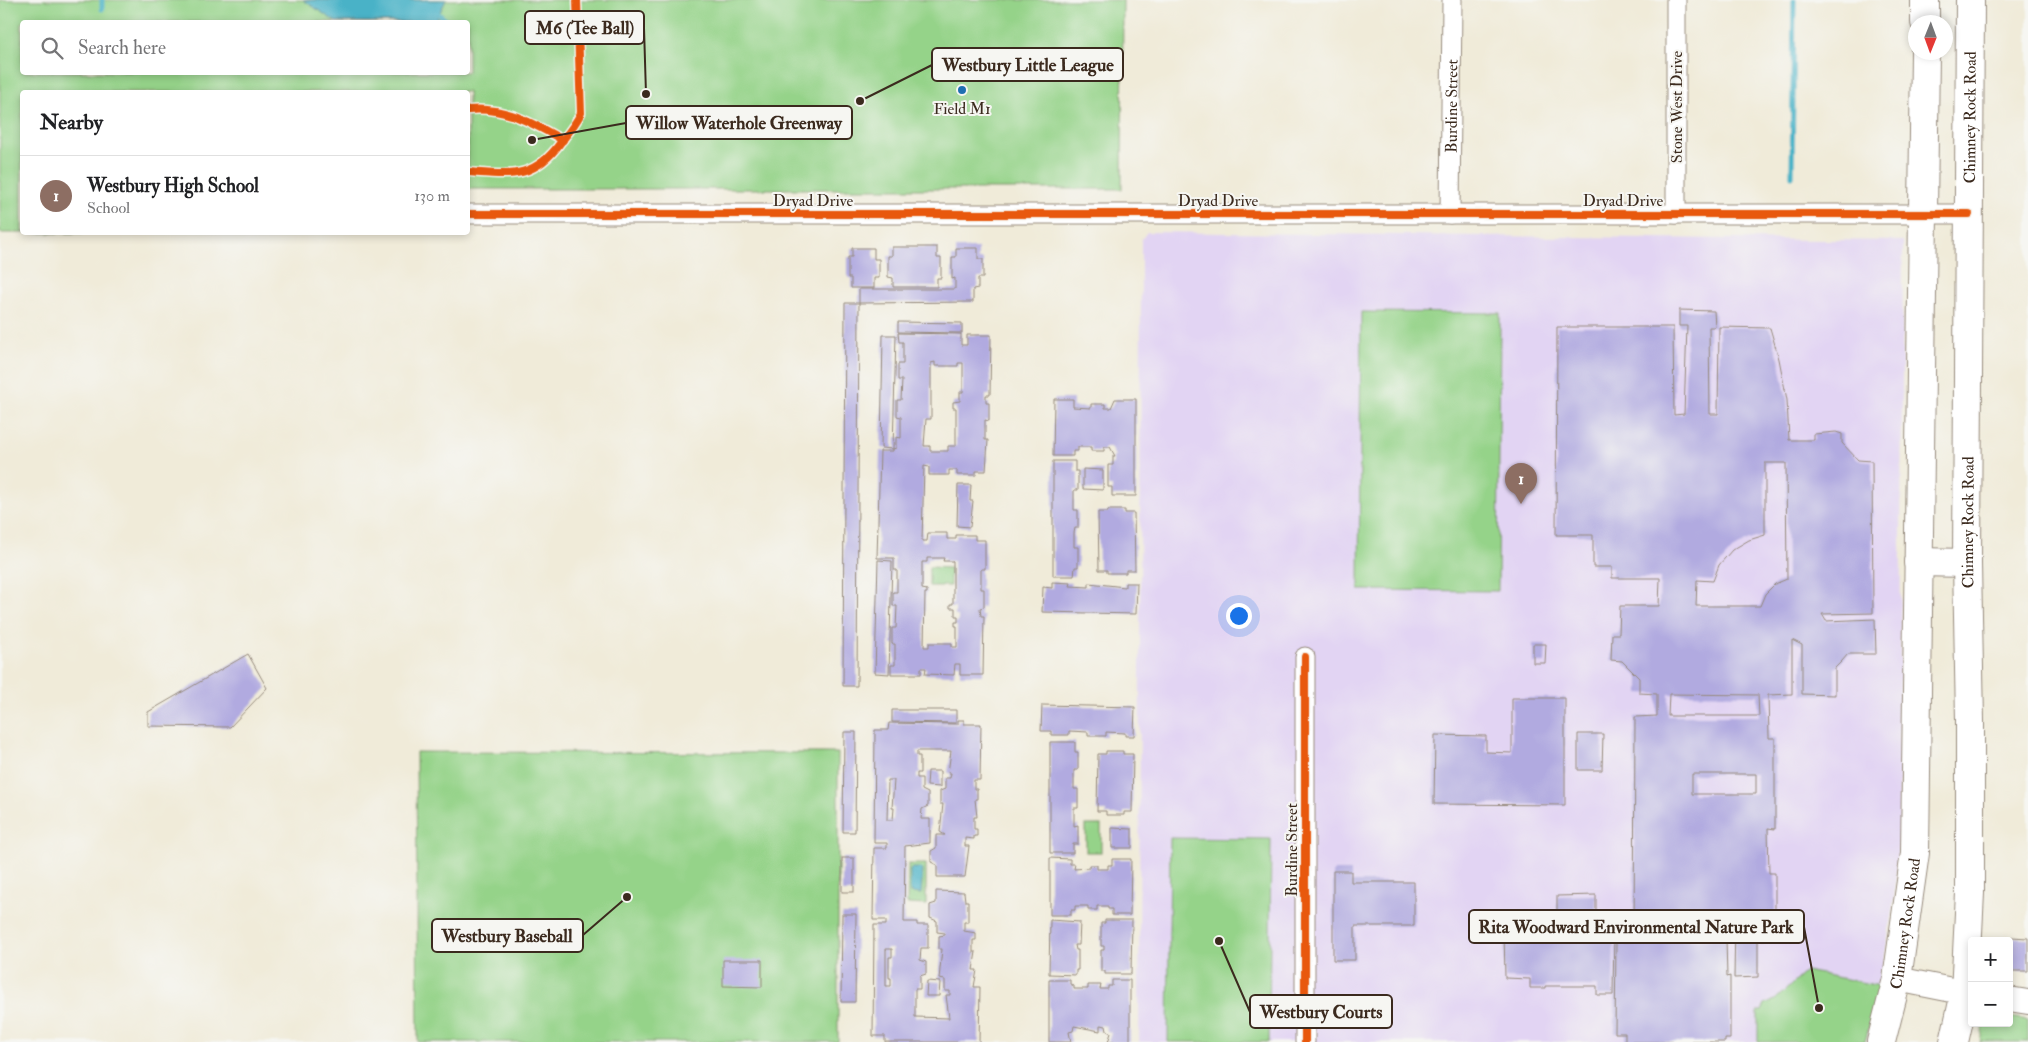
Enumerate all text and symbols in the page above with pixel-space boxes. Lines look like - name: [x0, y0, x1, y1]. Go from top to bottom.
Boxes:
- callout: M6 (Tee Ball): [525, 11, 644, 44]
- north arrow: [1908, 15, 1953, 60]
- text: M6 (Tee Ball): [535, 17, 635, 40]
- search box: [20, 20, 470, 75]
- icon: search: [38, 34, 66, 62]
- text: Search here: [78, 36, 166, 60]
- callout: Westbury Little League: [932, 48, 1123, 81]
- street label: Stone West Drive: [1667, 51, 1687, 163]
- street label: Chimney Rock Road: [1960, 51, 1981, 183]
- text: Westbury Little League: [941, 54, 1114, 77]
- street label: Burdine Street: [1442, 59, 1462, 153]
- marker: Field M1: [956, 84, 968, 96]
- place label: Field M1: [933, 99, 991, 119]
- callout: Willow Waterhole Greenway: [626, 106, 852, 139]
- text: Nearby: [40, 109, 103, 136]
- text: Willow Waterhole Greenway: [635, 112, 843, 135]
- text: Westbury High School: [87, 174, 259, 198]
- text: 1: [53, 186, 59, 206]
- text: 130 m: [414, 186, 450, 206]
- street label: Dryad Drive: [773, 191, 854, 211]
- street label: Dryad Drive: [1178, 191, 1259, 211]
- street label: Dryad Drive: [1583, 191, 1664, 211]
- text: School: [87, 198, 130, 218]
- street label: Chimney Rock Road: [1958, 456, 1979, 589]
- pin: 1: [1505, 463, 1537, 504]
- your location: [1226, 603, 1252, 629]
- street label: Burdine Street: [1282, 803, 1302, 897]
- street label: Chimney Rock Road: [1886, 857, 1925, 991]
- callout: Rita Woodward Environmental Nature Park: [1469, 910, 1804, 943]
- text: Rita Woodward Environmental Nature Park: [1478, 916, 1794, 939]
- callout: Westbury Baseball: [432, 919, 583, 952]
- text: Westbury Baseball: [440, 925, 573, 948]
- map controls: [1968, 937, 2013, 1027]
- button: +: [1968, 937, 2013, 982]
- button: −: [1968, 982, 2013, 1027]
- callout: Westbury Courts: [1250, 995, 1392, 1028]
- text: Westbury Courts: [1259, 1001, 1382, 1024]

